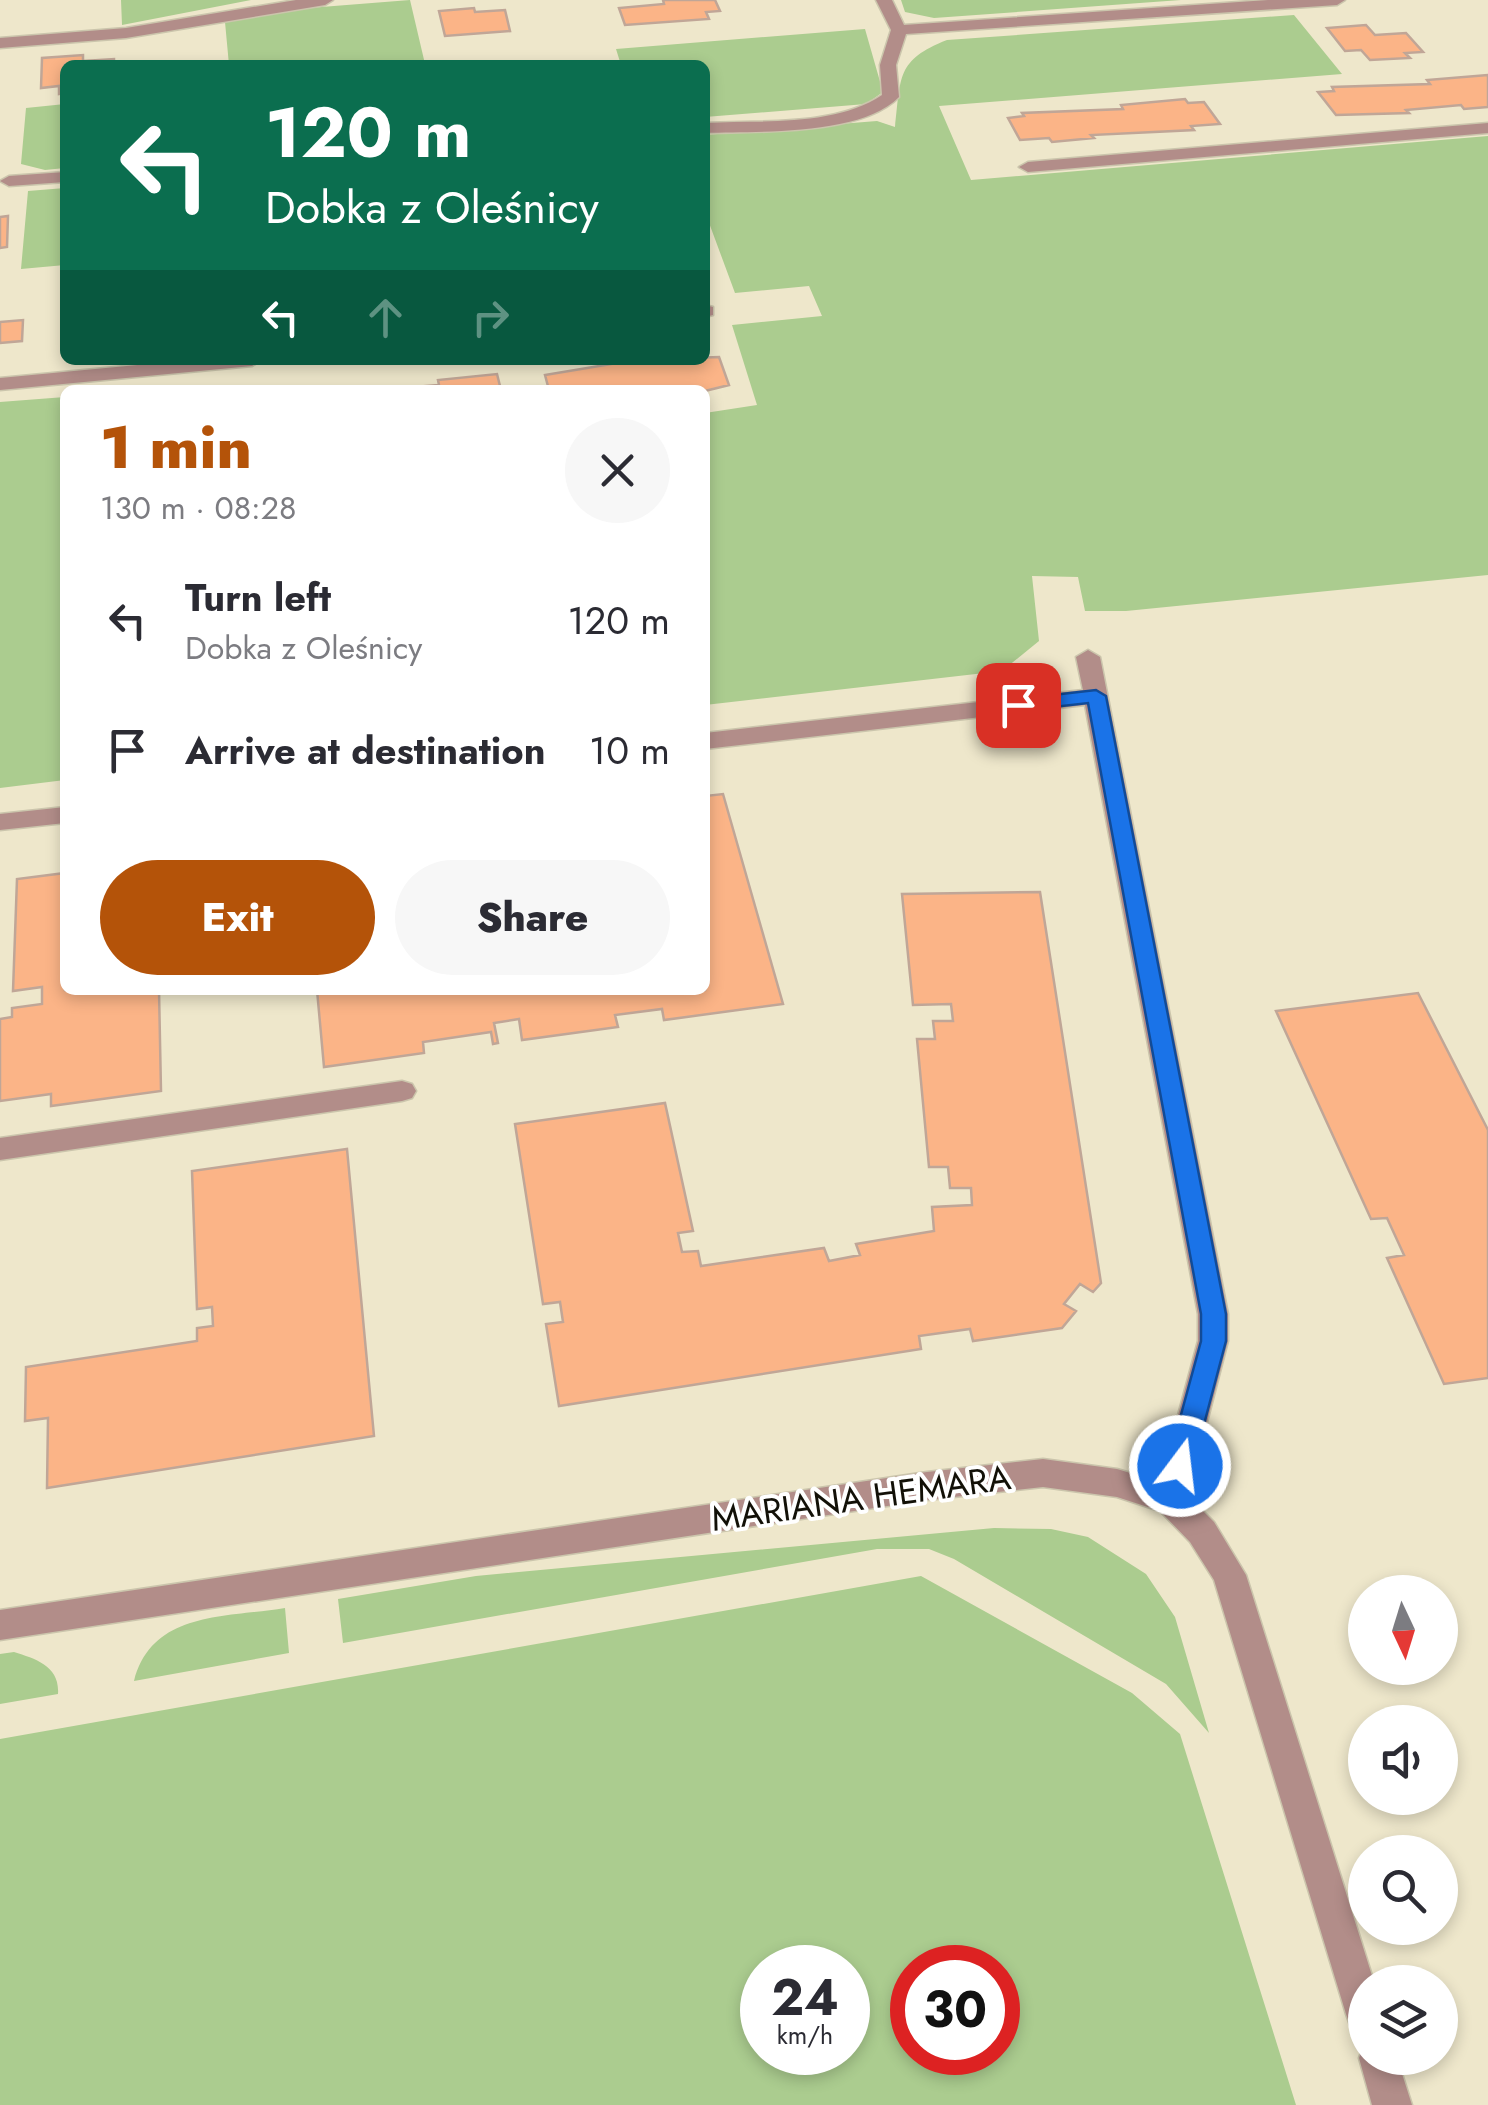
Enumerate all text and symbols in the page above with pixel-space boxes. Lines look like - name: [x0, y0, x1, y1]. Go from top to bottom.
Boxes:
- text: 120 m: [265, 82, 471, 183]
- icon: left: [100, 100, 230, 230]
- text: Dobka z Oleśnicy: [265, 175, 599, 240]
- icon: left: [253, 290, 308, 345]
- icon: ahead: [358, 290, 413, 345]
- icon: right: [463, 290, 518, 345]
- text: 1 min: [100, 404, 252, 491]
- button: close: [565, 418, 670, 523]
- text: 130 m · 08:28: [100, 485, 296, 531]
- text: Turn left: [185, 570, 331, 625]
- icon: left: [100, 593, 155, 648]
- text: 120 m: [567, 593, 670, 648]
- text: Dobka z Oleśnicy: [185, 625, 422, 671]
- pin: [976, 663, 1061, 748]
- icon: arrive: [991, 678, 1046, 733]
- icon: arrive: [100, 723, 155, 778]
- text: Arrive at destination: [185, 723, 546, 778]
- text: 10 m: [589, 723, 670, 778]
- button: Exit: [100, 860, 375, 975]
- button: Share: [395, 860, 670, 975]
- position arrow: [1128, 1414, 1232, 1518]
- street label: MARIANA HEMARA: [708, 1452, 1014, 1544]
- north arrow: [1348, 1575, 1458, 1685]
- map controls: [1348, 1575, 1458, 2075]
- button: sound: [1348, 1705, 1458, 1815]
- button: search: [1348, 1835, 1458, 1945]
- speed limit sign: 30: [890, 1945, 1020, 2075]
- text: 24: [771, 1961, 839, 2034]
- button: layers: [1348, 1965, 1458, 2075]
- text: km/h: [777, 2017, 833, 2053]

